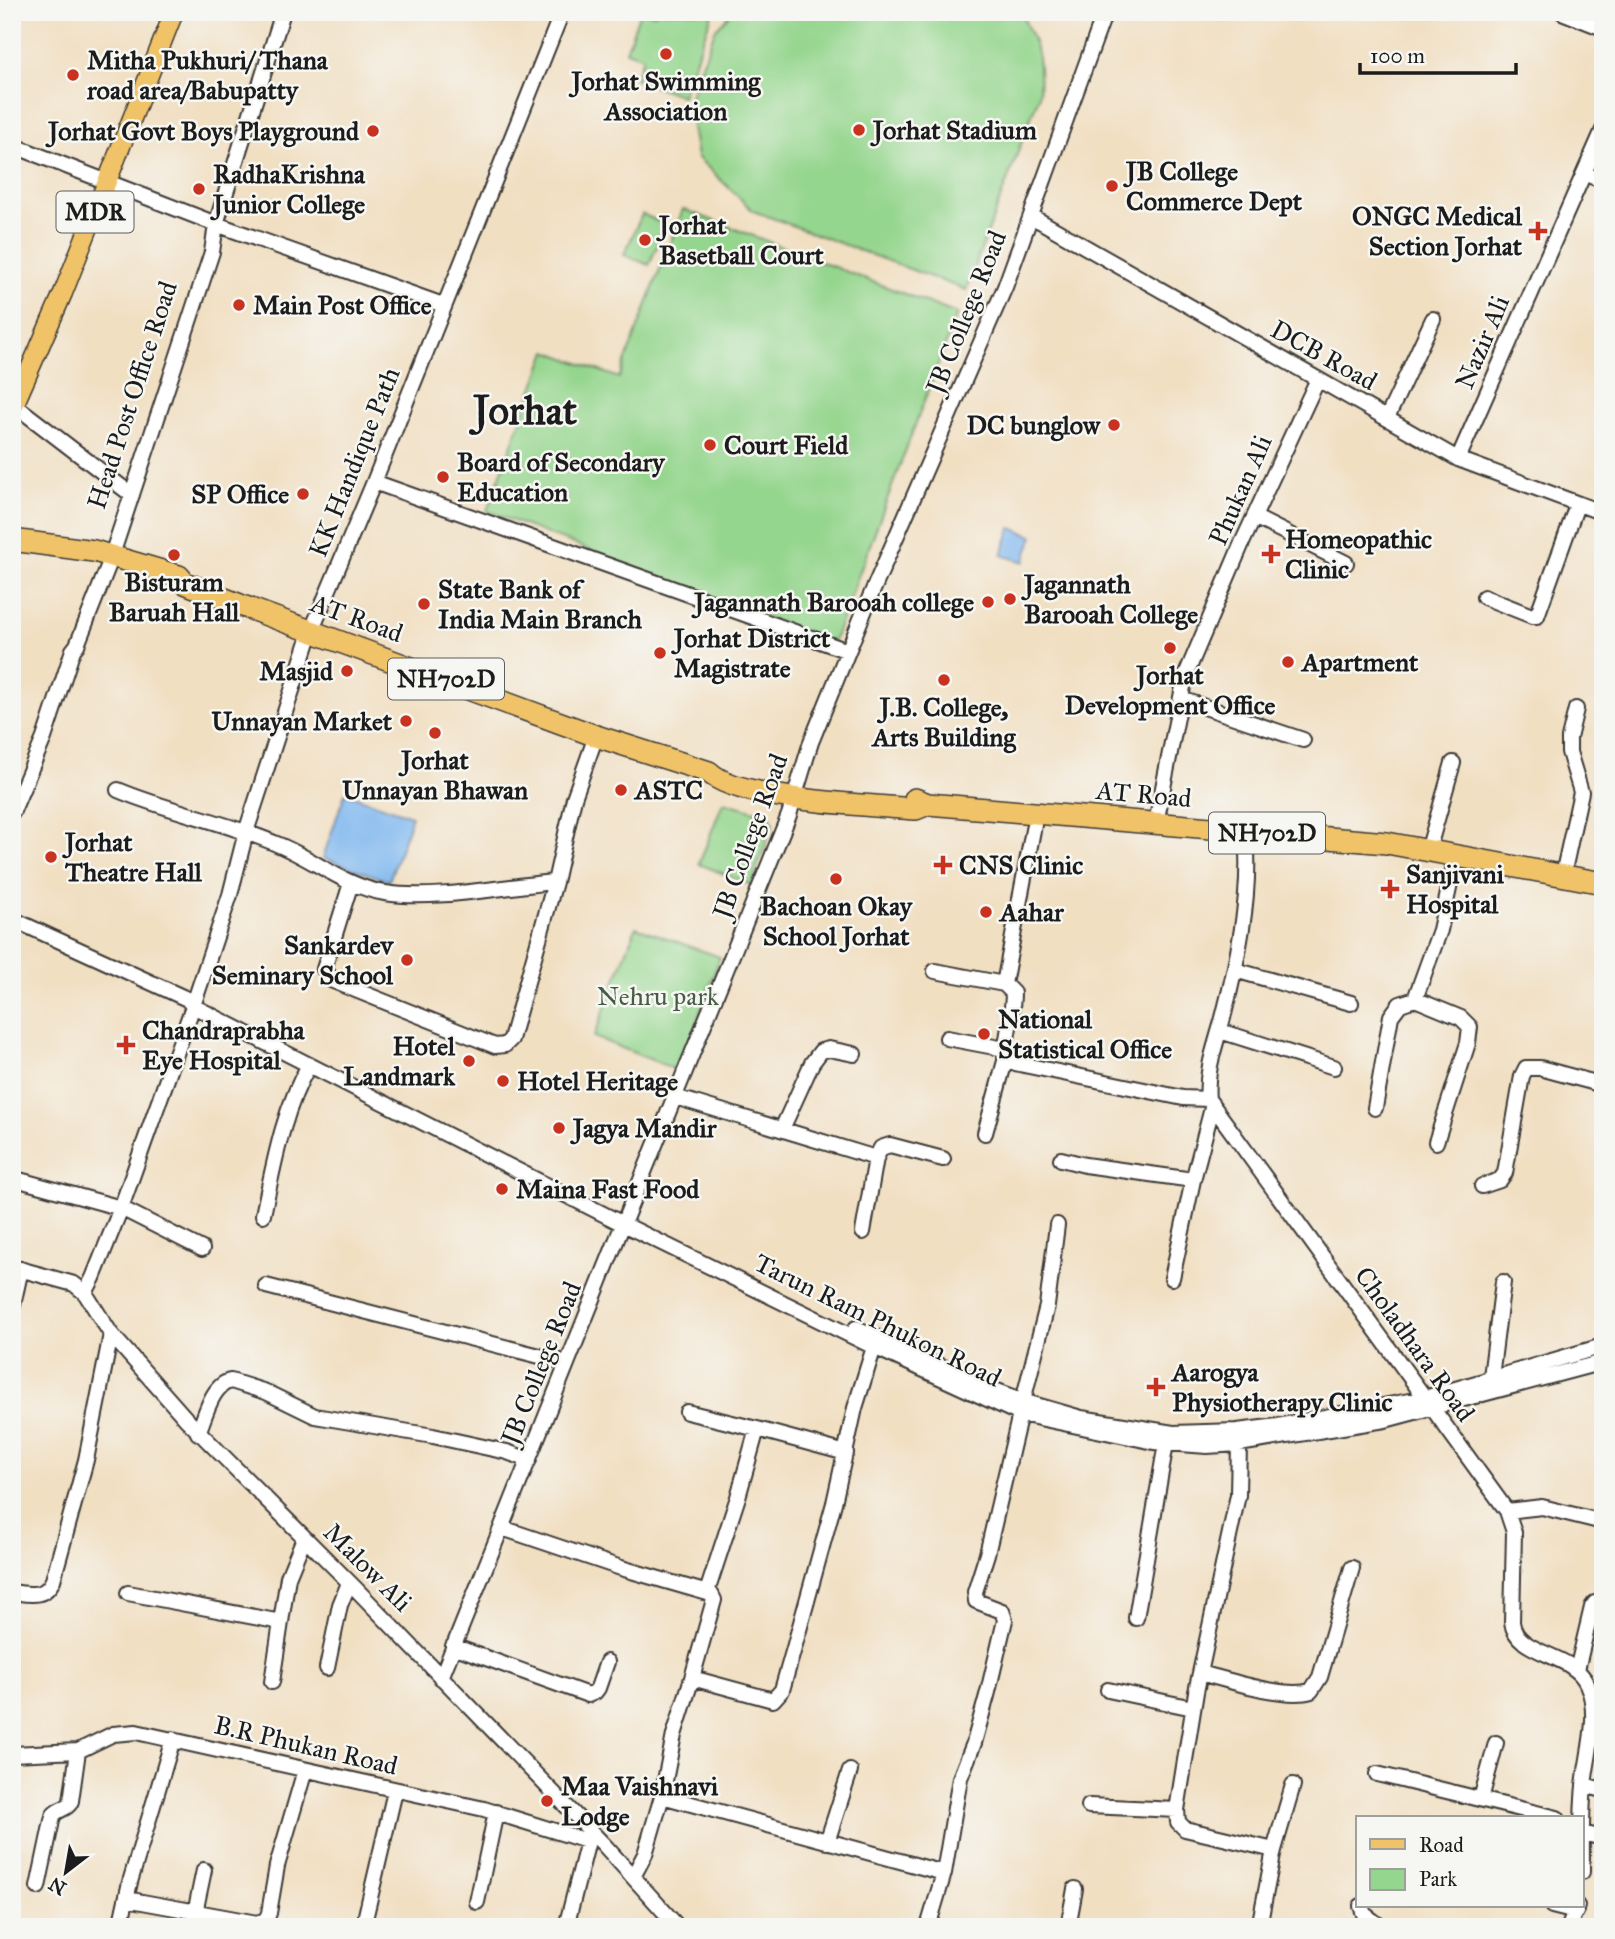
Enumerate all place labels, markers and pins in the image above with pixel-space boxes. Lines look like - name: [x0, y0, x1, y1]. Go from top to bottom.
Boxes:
- place label: Mitha Pukhuri/ Thana road area/Babupatty: [86, 44, 329, 106]
- marker: Jorhat Swimming Association: [658, 46, 674, 62]
- place label: Jorhat Swimming Association: [569, 65, 761, 127]
- marker: Mitha Pukhuri/ Thana road area/Babupatty: [65, 67, 81, 83]
- place label: Jorhat Stadium: [870, 114, 1037, 147]
- place label: Jorhat Govt Boys Playground: [45, 115, 360, 148]
- marker: Jorhat Stadium: [851, 122, 867, 138]
- marker: Jorhat Govt Boys Playground: [365, 123, 381, 139]
- place label: JB College Commerce Dept: [1123, 155, 1303, 217]
- place label: RadhaKrishna Junior College: [210, 158, 366, 221]
- marker: JB College Commerce Dept: [1104, 178, 1120, 194]
- marker: RadhaKrishna Junior College: [191, 181, 207, 197]
- place label: ONGC Medical Section Jorhat: [1352, 200, 1523, 263]
- place label: Jorhat Basetball Court: [656, 209, 825, 271]
- marker: ONGC Medical Section Jorhat: [1528, 221, 1548, 241]
- marker: Jorhat Basetball Court: [637, 232, 653, 248]
- place label: Main Post Office: [253, 289, 432, 321]
- marker: Main Post Office: [231, 297, 247, 313]
- place label: DC bunglow: [966, 409, 1101, 442]
- marker: DC bunglow: [1106, 417, 1122, 433]
- place label: Court Field: [724, 429, 849, 461]
- marker: Court Field: [702, 437, 718, 453]
- place label: Board of Secondary Education: [457, 446, 666, 508]
- marker: Board of Secondary Education: [435, 469, 451, 485]
- place label: SP Office: [191, 478, 289, 510]
- marker: SP Office: [295, 486, 311, 502]
- place label: Homeopathic Clinic: [1285, 523, 1432, 585]
- marker: Homeopathic Clinic: [1263, 546, 1279, 562]
- marker: Bisturam Baruah Hall: [166, 547, 182, 563]
- place label: Bisturam Baruah Hall: [109, 566, 240, 628]
- place label: Jagannath Barooah College: [1021, 568, 1198, 631]
- place label: State Bank of India Main Branch: [438, 573, 642, 635]
- place label: Jagannath Barooah college: [691, 586, 974, 619]
- marker: Jagannath Barooah College: [1002, 591, 1018, 607]
- marker: Jagannath Barooah college: [980, 594, 996, 610]
- marker: State Bank of India Main Branch: [416, 596, 432, 612]
- place label: Jorhat District Magistrate: [671, 622, 831, 685]
- marker: Jorhat Development Office: [1162, 640, 1178, 656]
- marker: Jorhat District Magistrate: [652, 645, 668, 661]
- place label: Apartment: [1300, 646, 1419, 678]
- marker: Apartment: [1280, 654, 1296, 670]
- place label: Masjid: [259, 655, 334, 687]
- place label: Jorhat Development Office: [1065, 659, 1276, 721]
- marker: Masjid: [339, 663, 355, 679]
- marker: J.B. College, Arts Building: [936, 672, 952, 688]
- place label: J.B. College, Arts Building: [870, 691, 1016, 754]
- place label: Unnayan Market: [211, 705, 393, 737]
- marker: Unnayan Market: [398, 713, 414, 729]
- marker: Jorhat Unnayan Bhawan: [427, 725, 443, 741]
- place label: Jorhat Unnayan Bhawan: [342, 744, 528, 806]
- place label: ASTC: [633, 774, 703, 806]
- marker: ASTC: [613, 782, 629, 798]
- place label: Jorhat Theatre Hall: [62, 826, 203, 888]
- marker: Jorhat Theatre Hall: [43, 849, 59, 865]
- place label: CNS Clinic: [959, 849, 1083, 881]
- marker: CNS Clinic: [933, 855, 953, 875]
- place label: Sanjivani Hospital: [1406, 858, 1505, 920]
- marker: Bachoan Okay School Jorhat: [828, 871, 844, 887]
- marker: Sanjivani Hospital: [1380, 879, 1400, 899]
- place label: Bachoan Okay School Jorhat: [760, 890, 914, 953]
- place label: Aahar: [998, 896, 1065, 928]
- marker: Aahar: [978, 904, 994, 920]
- place label: Sankardev Seminary School: [212, 929, 394, 991]
- marker: Sankardev Seminary School: [399, 952, 415, 968]
- place label: National Statistical Office: [998, 1003, 1172, 1065]
- place label: Chandraprabha Eye Hospital: [142, 1014, 306, 1076]
- marker: National Statistical Office: [976, 1026, 992, 1042]
- place label: Hotel Landmark: [343, 1030, 456, 1092]
- marker: Chandraprabha Eye Hospital: [116, 1035, 136, 1055]
- marker: Hotel Landmark: [461, 1053, 477, 1069]
- place label: Hotel Heritage: [517, 1065, 678, 1098]
- marker: Hotel Heritage: [495, 1073, 511, 1089]
- place label: Jagya Mandir: [570, 1112, 718, 1145]
- marker: Jagya Mandir: [551, 1120, 567, 1136]
- place label: Maina Fast Food: [516, 1173, 700, 1205]
- marker: Maina Fast Food: [494, 1181, 510, 1197]
- place label: Aarogya Physiotherapy Clinic: [1170, 1356, 1393, 1418]
- marker: Aarogya Physiotherapy Clinic: [1146, 1377, 1166, 1397]
- place label: Maa Vaishnavi Lodge: [561, 1770, 719, 1833]
- marker: Maa Vaishnavi Lodge: [539, 1793, 555, 1809]

